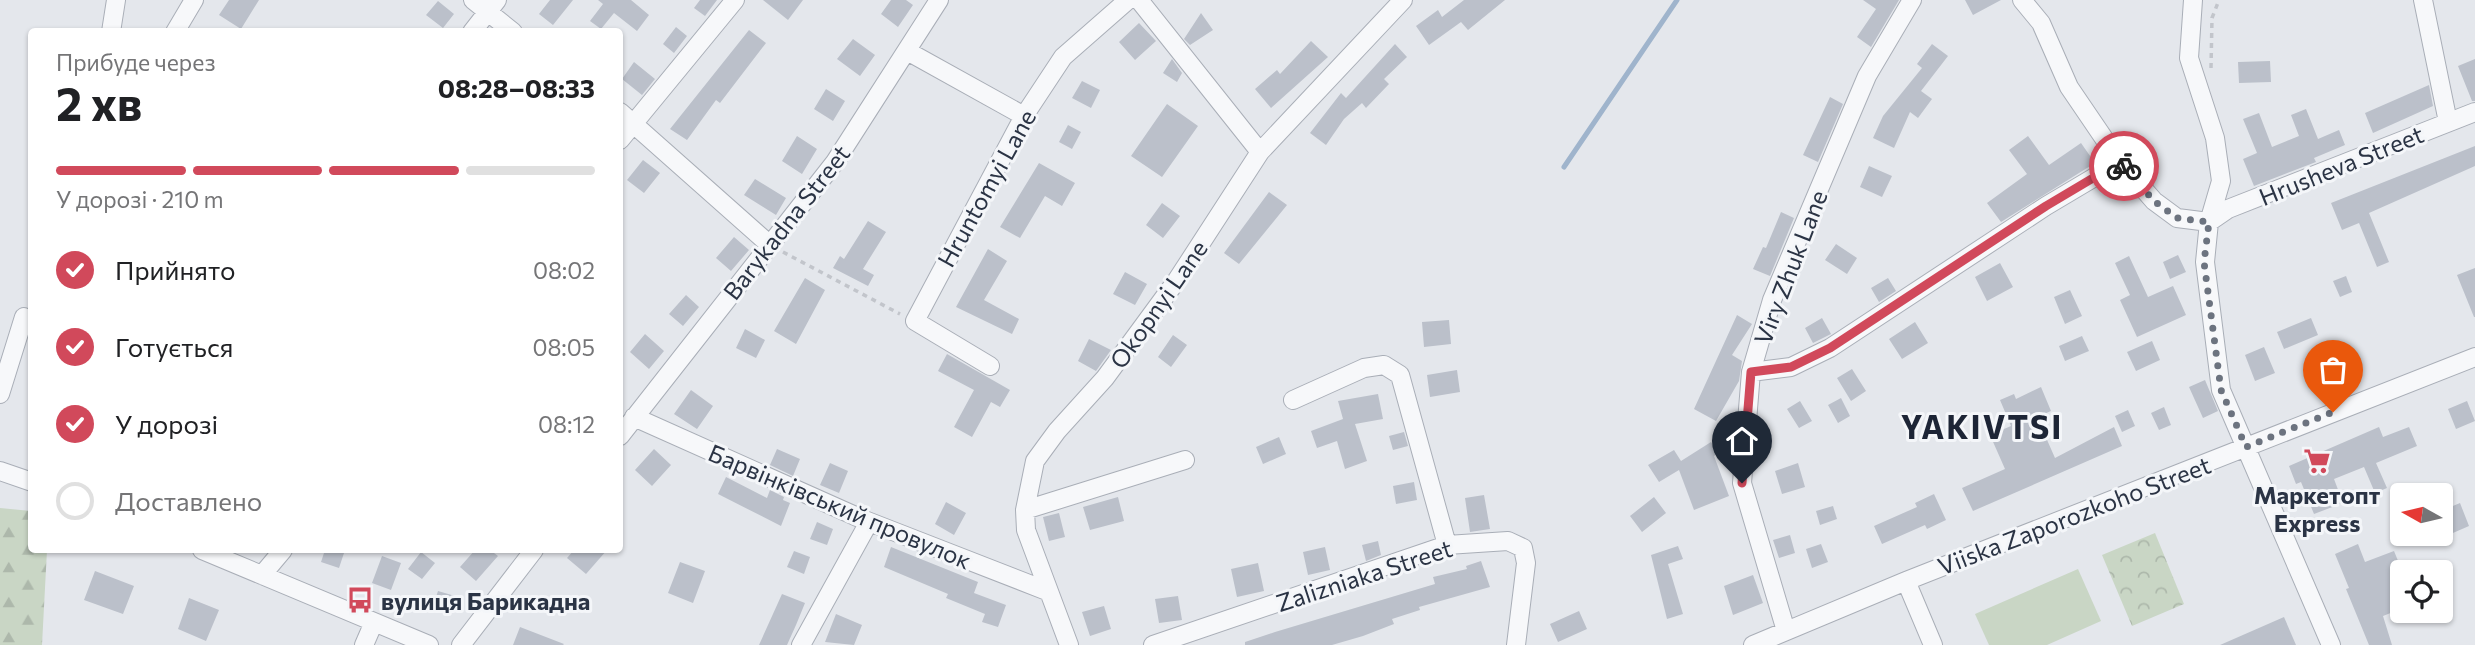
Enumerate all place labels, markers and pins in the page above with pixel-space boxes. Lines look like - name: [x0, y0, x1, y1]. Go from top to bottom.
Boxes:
- pin: [2303, 340, 2363, 412]
- pin: [1712, 411, 1772, 483]
- supermarket icon: Маркетопт Express: [2302, 446, 2332, 476]
- place label: Маркетопт Express: [2254, 480, 2381, 537]
- bus stop icon: вулиця Барикадна: [345, 585, 375, 615]
- place label: вулиця Барикадна: [381, 586, 590, 615]

